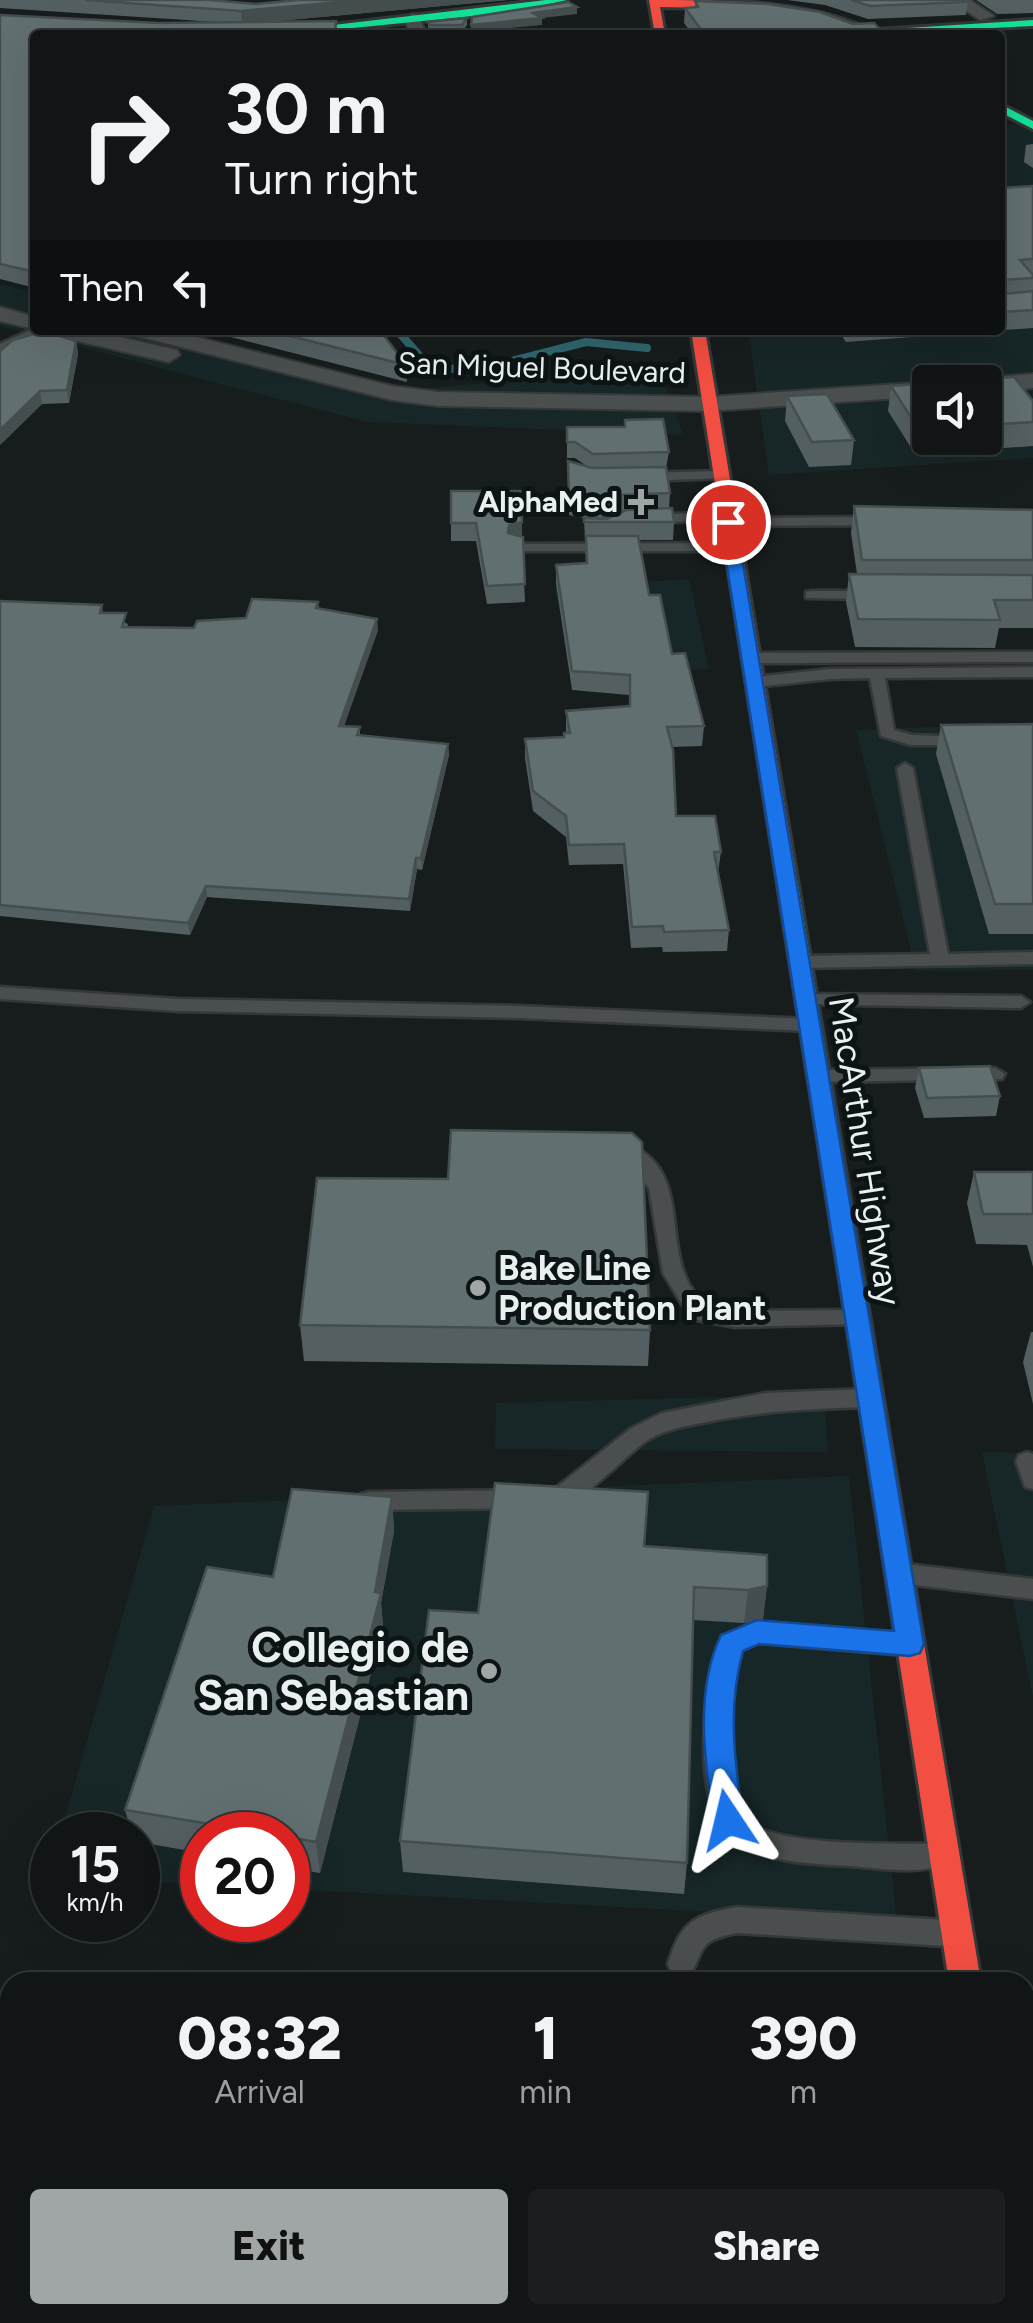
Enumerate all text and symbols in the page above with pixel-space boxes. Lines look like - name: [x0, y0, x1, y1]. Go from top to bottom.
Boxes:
- text: 30 m: [225, 66, 387, 151]
- icon: right: [60, 70, 190, 200]
- text: Turn right: [225, 151, 418, 205]
- icon: left: [164, 260, 219, 315]
- text: Then: [60, 265, 144, 311]
- street label: San Miguel Boulevard: [397, 344, 687, 391]
- map controls: [912, 365, 1002, 455]
- button: sound: [912, 365, 1002, 455]
- pin: [686, 480, 771, 565]
- place label: AlphaMed: [478, 483, 618, 520]
- marker: AlphaMed: [628, 489, 654, 515]
- icon: arrive: [701, 495, 756, 550]
- street label: MacArthur Highway: [820, 994, 910, 1309]
- place label: Bake Line Production Plant: [498, 1247, 767, 1329]
- marker: Bake Line Production Plant: [467, 1277, 489, 1299]
- place label: Collegio de San Sebastian: [197, 1622, 469, 1721]
- marker: Collegio de San Sebastian: [478, 1660, 500, 1682]
- position arrow: [676, 1768, 780, 1872]
- speed limit sign: 20: [180, 1812, 310, 1942]
- text: 15: [70, 1834, 120, 1895]
- text: km/h: [66, 1887, 124, 1917]
- text: 08:32: [178, 2002, 342, 2074]
- text: 1: [533, 2002, 558, 2074]
- text: 390: [749, 2002, 857, 2074]
- text: Arrival: [214, 2073, 305, 2111]
- text: min: [519, 2073, 572, 2111]
- text: m: [790, 2073, 817, 2111]
- button: Exit: [30, 2189, 508, 2304]
- button: Share: [528, 2189, 1005, 2304]

